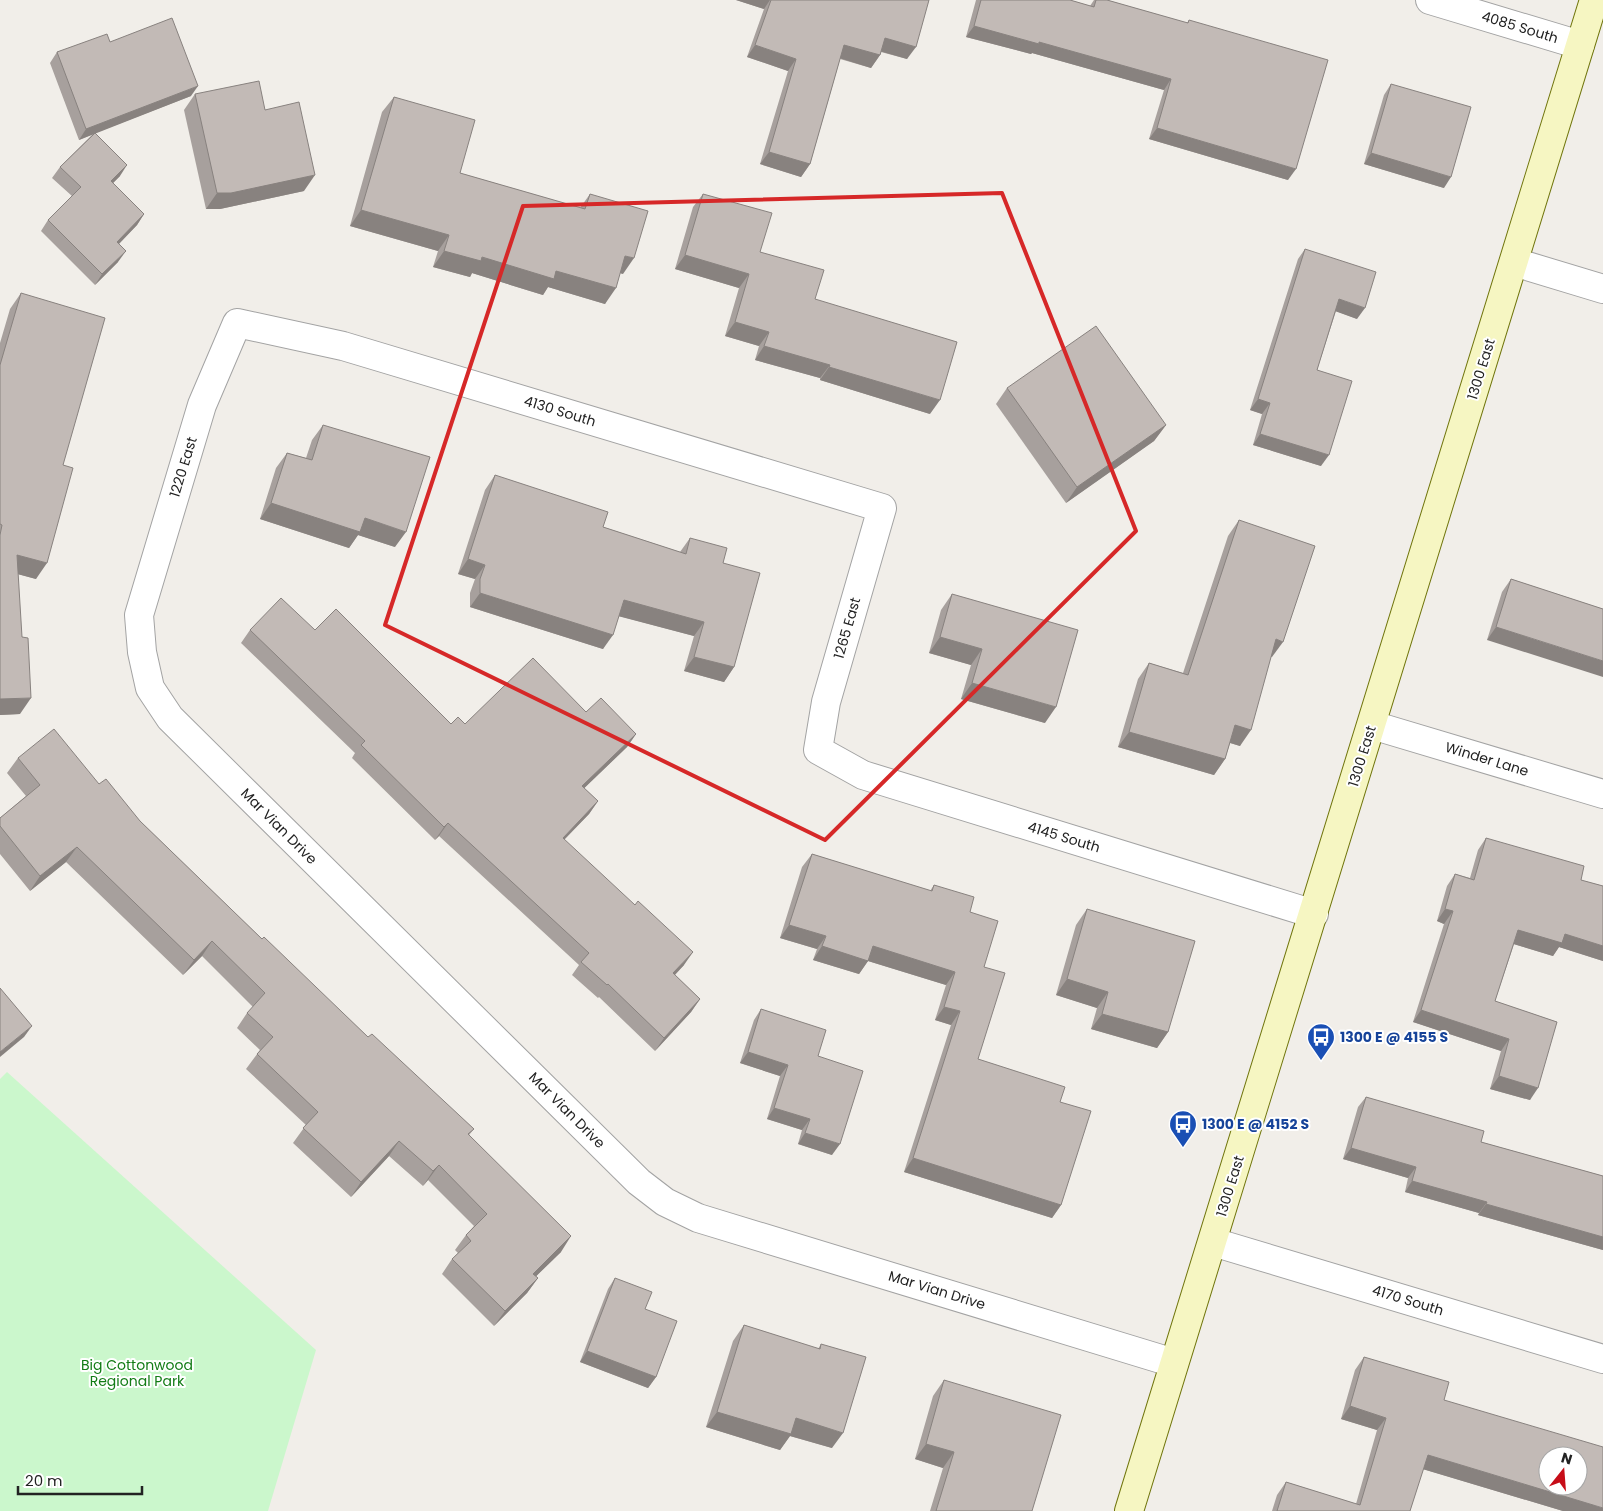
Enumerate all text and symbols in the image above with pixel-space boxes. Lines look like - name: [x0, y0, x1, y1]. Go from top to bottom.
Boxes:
- street label: 4085 South: [1479, 6, 1561, 48]
- street label: 1300 East: [1462, 336, 1500, 402]
- street label: 4130 South: [522, 391, 598, 431]
- street label: 1220 East: [164, 434, 202, 500]
- street label: 1265 East: [829, 595, 865, 661]
- street label: 1300 East: [1343, 723, 1381, 789]
- street label: Winder Lane: [1443, 737, 1532, 781]
- street label: Mar Vian Drive: [236, 783, 322, 869]
- street label: 4145 South: [1025, 816, 1103, 858]
- bus stop icon: 1300 E @ 4155 S: [1306, 1022, 1336, 1061]
- place label: 1300 E @ 4155 S: [1340, 1027, 1448, 1047]
- street label: Mar Vian Drive: [524, 1067, 610, 1153]
- bus stop icon: 1300 E @ 4152 S: [1168, 1109, 1198, 1148]
- place label: 1300 E @ 4152 S: [1202, 1114, 1309, 1134]
- street label: 1300 East: [1211, 1153, 1249, 1219]
- street label: Mar Vian Drive: [886, 1266, 988, 1314]
- street label: 4170 South: [1370, 1280, 1446, 1320]
- park label: Big Cottonwood Regional Park: [81, 1355, 193, 1391]
- north arrow: [1538, 1446, 1588, 1496]
- text: N: [1559, 1447, 1575, 1470]
- scale bar: [18, 1464, 141, 1496]
- text: 20 m: [25, 1470, 63, 1491]

